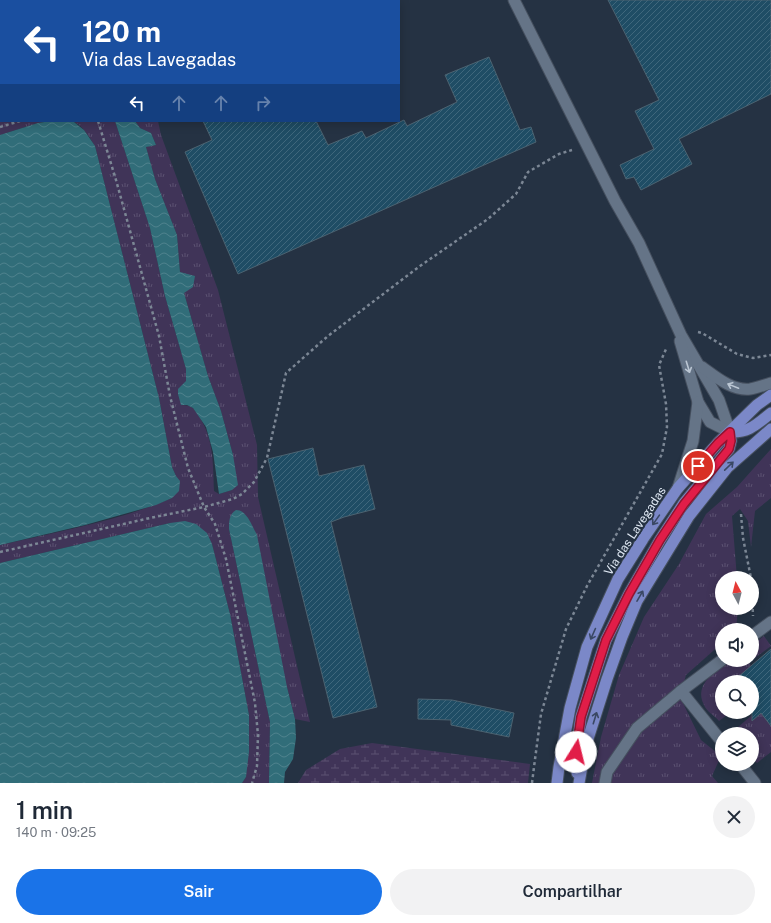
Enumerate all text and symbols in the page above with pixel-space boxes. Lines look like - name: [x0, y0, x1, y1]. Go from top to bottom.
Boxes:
- text: 120 m: [82, 15, 161, 48]
- icon: left: [16, 16, 68, 68]
- text: Via das Lavegadas: [82, 49, 236, 70]
- icon: left: [126, 92, 148, 114]
- icon: ahead: [168, 92, 190, 114]
- icon: ahead: [210, 92, 232, 114]
- icon: right: [252, 92, 274, 114]
- one-way arrow: [685, 360, 692, 373]
- one-way arrow: [728, 382, 740, 390]
- pin: [681, 449, 715, 483]
- icon: arrive: [687, 455, 709, 477]
- one-way arrow: [724, 462, 734, 471]
- street label: Via das Lavegadas: [601, 484, 669, 578]
- one-way arrow: [652, 515, 660, 526]
- north arrow: [715, 571, 759, 615]
- map controls: [715, 571, 759, 771]
- one-way arrow: [637, 590, 645, 602]
- button: sound: [715, 623, 759, 667]
- one-way arrow: [589, 627, 597, 639]
- button: search: [715, 675, 759, 719]
- one-way arrow: [592, 712, 599, 725]
- button: layers: [715, 727, 759, 771]
- position arrow: [555, 731, 597, 773]
- text: 1 min: [16, 796, 73, 824]
- button: close: [713, 796, 755, 838]
- text: 140 m · 09:25: [16, 825, 96, 840]
- button: Sair: [16, 869, 382, 915]
- button: Compartilhar: [390, 869, 755, 915]

